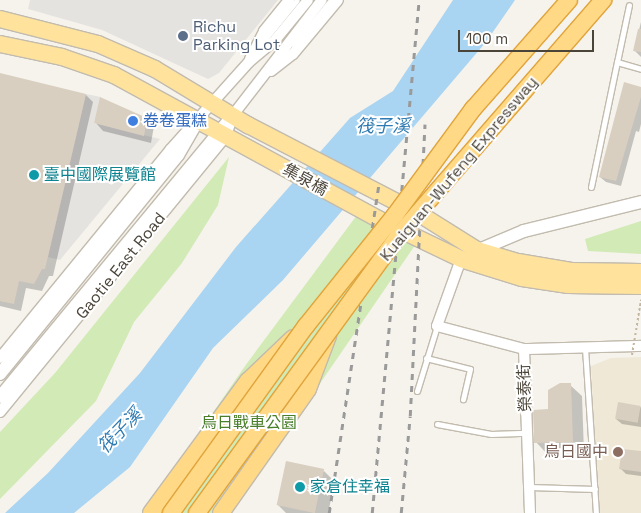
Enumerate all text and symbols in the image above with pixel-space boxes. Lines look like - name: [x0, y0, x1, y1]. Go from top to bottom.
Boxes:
- place label: Richu Parking Lot: [193, 17, 280, 55]
- scale bar: [461, 20, 597, 52]
- text: 100 m: [466, 29, 508, 48]
- marker: Richu Parking Lot: [177, 30, 189, 42]
- street label: Kuaiguan-Wufeng Expressway: [376, 73, 542, 265]
- place label: 卷卷蛋糕: [143, 111, 207, 131]
- marker: 卷卷蛋糕: [127, 115, 139, 127]
- water label: 筏子溪: [356, 115, 410, 137]
- street label: 集泉橋: [279, 160, 331, 200]
- place label: 臺中國際展覽館: [44, 165, 156, 185]
- marker: 臺中國際展覽館: [28, 169, 40, 181]
- street label: Gaotie East Road: [72, 209, 170, 323]
- street label: 榮泰街: [515, 364, 535, 412]
- water label: 筏子溪: [93, 404, 147, 458]
- park label: 烏日戰車公園: [201, 413, 297, 433]
- place label: 烏日國中: [544, 442, 608, 462]
- marker: 烏日國中: [612, 446, 624, 458]
- place label: 家倉住幸福: [310, 477, 390, 497]
- marker: 家倉住幸福: [294, 481, 306, 493]

